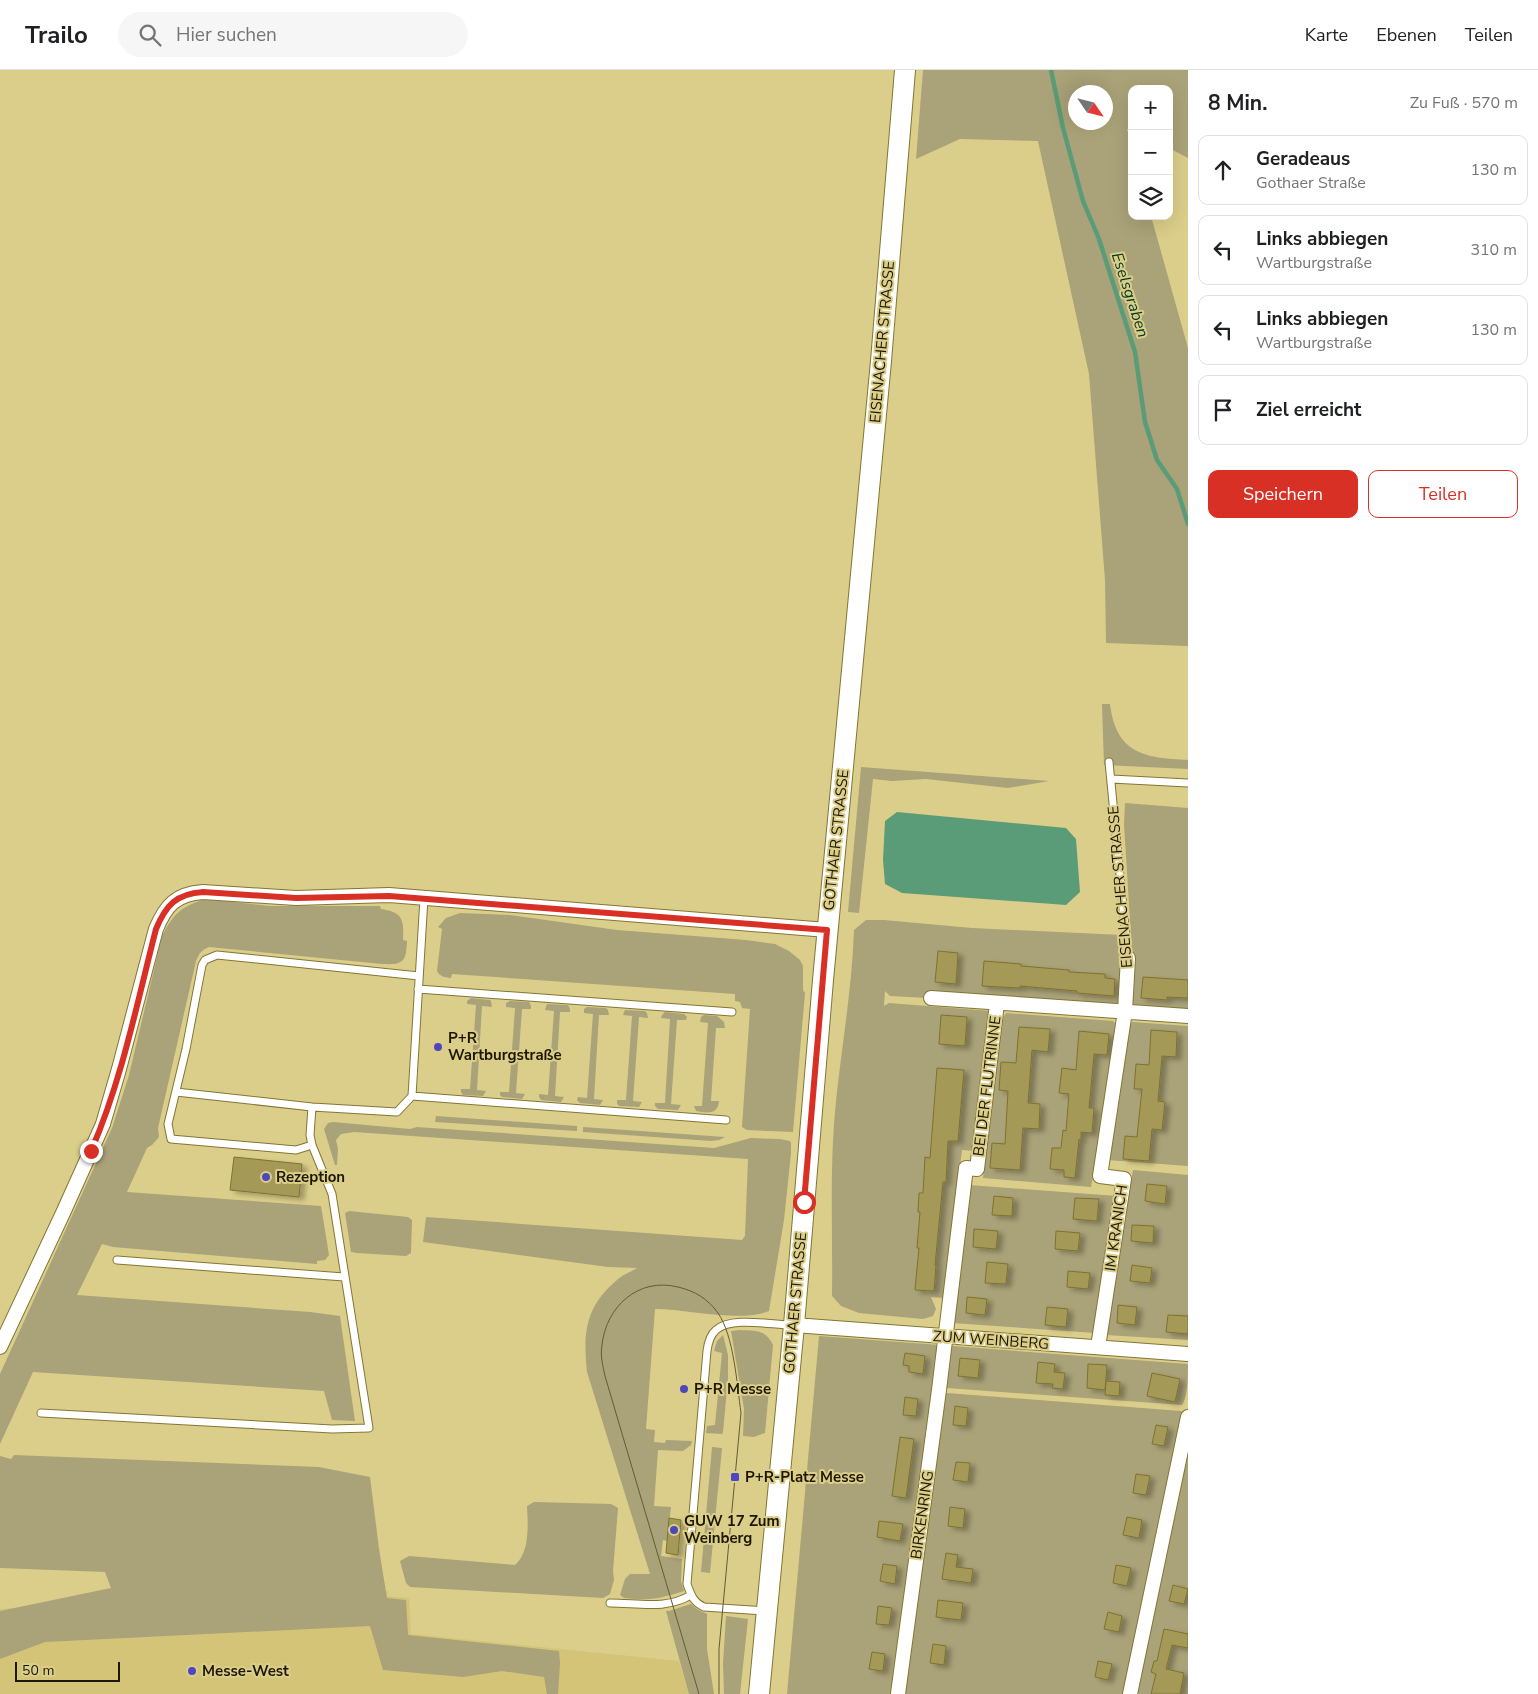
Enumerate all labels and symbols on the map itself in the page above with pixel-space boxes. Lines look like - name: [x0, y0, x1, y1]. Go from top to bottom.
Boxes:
- north arrow: [1068, 85, 1113, 130]
- water label: Eselsgraben: [1106, 250, 1154, 340]
- street label: EISENACHER STRASSE: [865, 260, 899, 424]
- street label: GOTHAER STRASSE: [819, 768, 853, 912]
- street label: EISENACHER STRASSE: [1103, 805, 1137, 969]
- street label: BEI DER FLUTRINNE: [968, 1015, 1006, 1157]
- place label: P+R Wartburgstraße: [448, 1028, 562, 1065]
- marker: P+R Wartburgstraße: [432, 1041, 444, 1053]
- route end: [80, 1140, 103, 1163]
- place label: Rezeption: [276, 1167, 345, 1187]
- marker: Rezeption: [260, 1171, 272, 1183]
- street label: IM KRANICH: [1100, 1183, 1132, 1273]
- route start: [793, 1191, 816, 1214]
- street label: GOTHAER STRASSE: [779, 1232, 811, 1374]
- street label: ZUM WEINBERG: [932, 1326, 1050, 1354]
- place label: P+R Messe: [694, 1379, 771, 1399]
- marker: P+R Messe: [678, 1383, 690, 1395]
- place label: P+R-Platz Messe: [745, 1467, 864, 1487]
- street label: BIRKENRING: [906, 1469, 938, 1561]
- marker: P+R-Platz Messe: [729, 1471, 741, 1483]
- place label: GUW 17 Zum Weinberg: [684, 1511, 780, 1548]
- marker: GUW 17 Zum Weinberg: [668, 1524, 680, 1536]
- scale bar: [15, 1659, 120, 1682]
- place label: Messe-West: [202, 1661, 289, 1681]
- marker: Messe-West: [186, 1665, 198, 1677]

